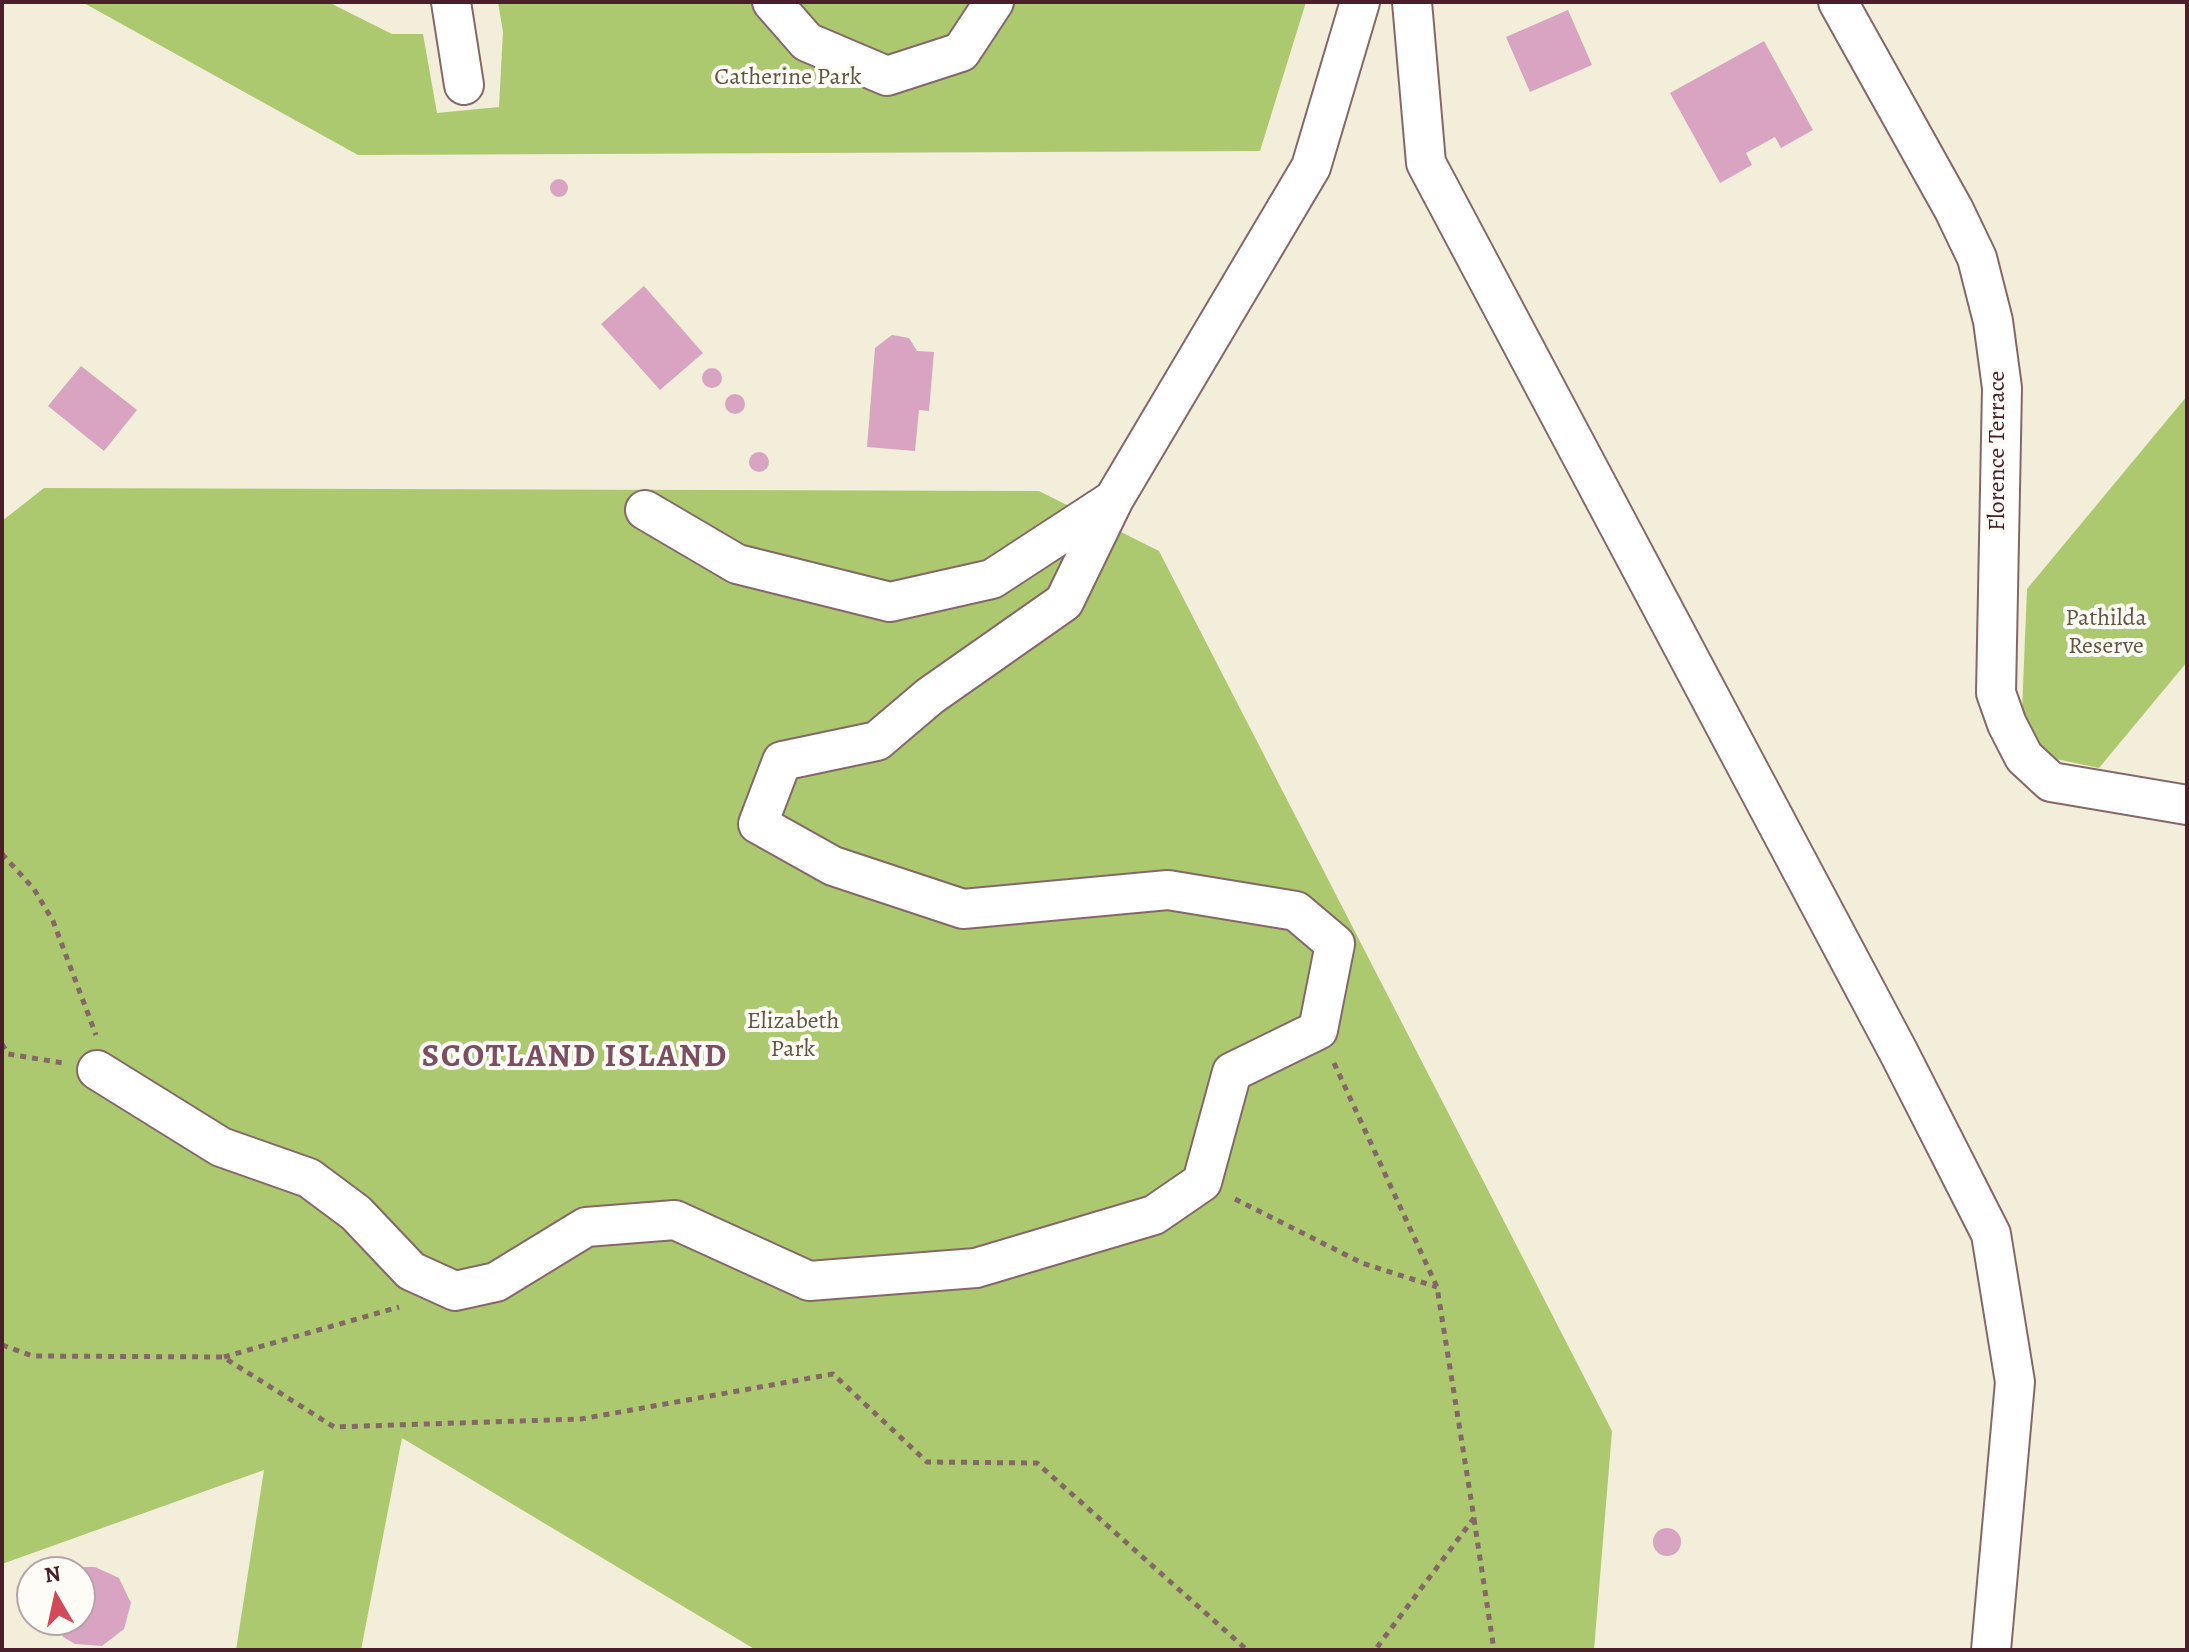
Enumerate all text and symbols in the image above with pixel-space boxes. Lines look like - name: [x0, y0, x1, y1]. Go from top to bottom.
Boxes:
- park label: Catherine Park: [714, 64, 862, 92]
- street label: Florence Terrace: [1984, 371, 2012, 531]
- park label: Pathilda Reserve: [2065, 605, 2147, 661]
- park label: Elizabeth Park: [747, 1008, 839, 1064]
- district label: SCOTLAND ISLAND: [422, 1039, 728, 1077]
- north arrow: [16, 1556, 96, 1636]
- text: N: [42, 1558, 63, 1590]

